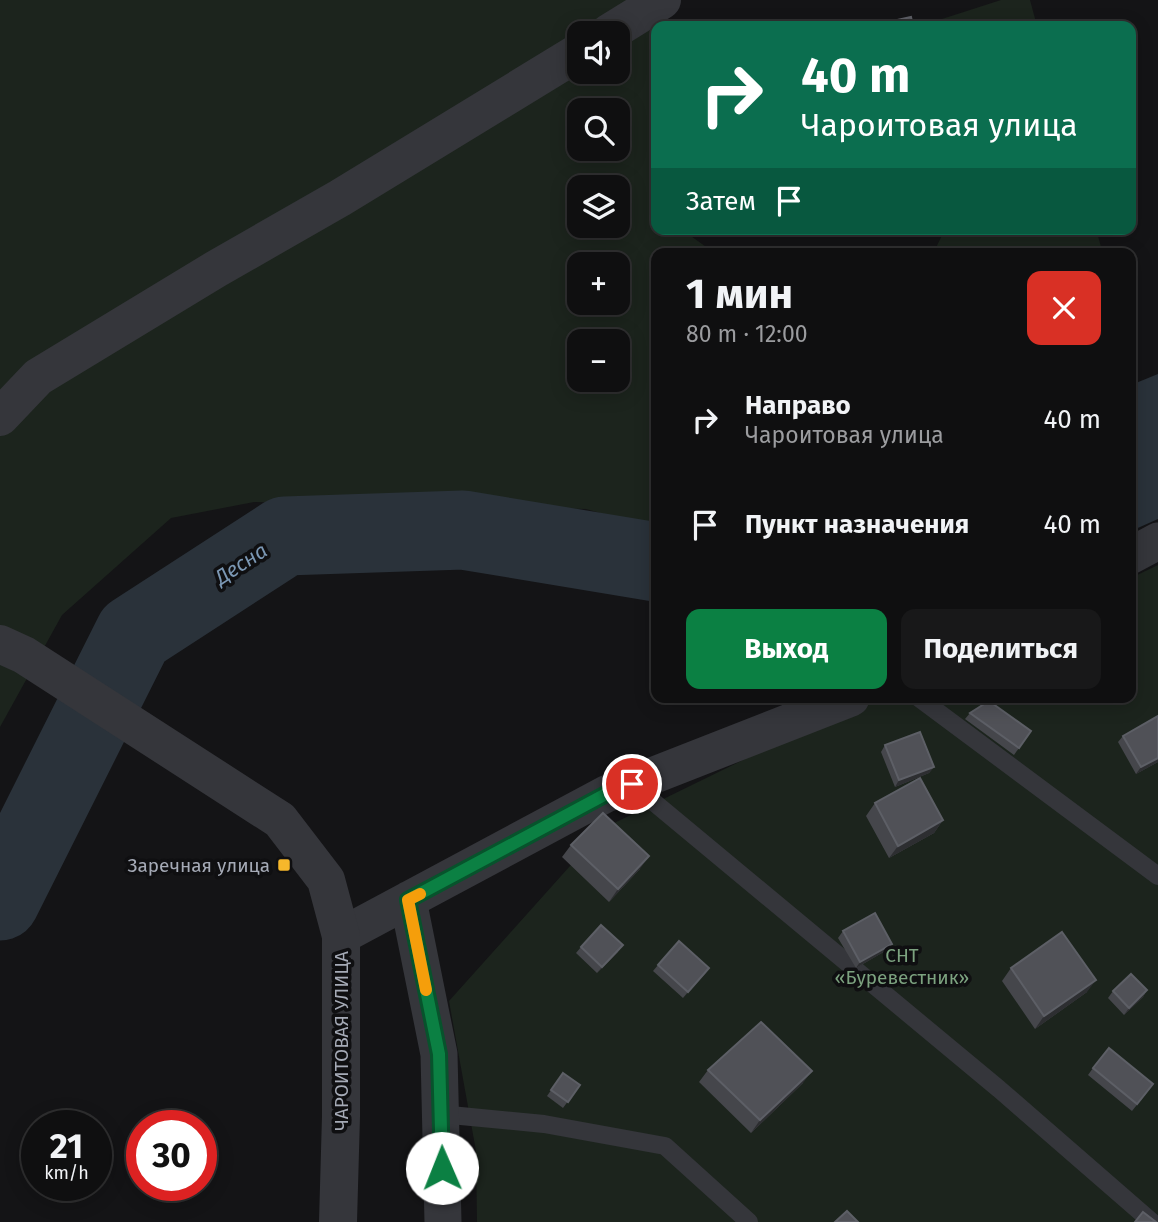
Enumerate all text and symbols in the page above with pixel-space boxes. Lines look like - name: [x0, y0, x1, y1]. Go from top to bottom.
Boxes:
- map controls: [567, 21, 630, 392]
- button: sound: [567, 21, 630, 84]
- text: 40 m: [801, 46, 910, 105]
- icon: right: [686, 49, 777, 140]
- button: search: [567, 98, 630, 161]
- text: Чароитовая улица: [801, 106, 1078, 144]
- button: layers: [567, 175, 630, 238]
- icon: arrive: [770, 182, 808, 220]
- text: Затем: [686, 186, 756, 217]
- button: +: [567, 252, 630, 315]
- text: 1 мин: [686, 269, 793, 319]
- button: close: [1027, 271, 1101, 345]
- text: 80 m · 12:00: [686, 320, 808, 348]
- button: −: [567, 329, 630, 392]
- text: Направо: [745, 390, 851, 421]
- icon: right: [686, 401, 724, 439]
- text: 40 m: [1043, 404, 1101, 435]
- text: Чароитовая улица: [745, 421, 944, 449]
- icon: arrive: [686, 506, 724, 544]
- text: Пункт назначения: [745, 509, 969, 540]
- text: 40 m: [1043, 509, 1101, 540]
- water label: Десна: [208, 537, 272, 592]
- button: Выход: [686, 609, 887, 689]
- button: Поделиться: [901, 609, 1101, 689]
- pin: [602, 754, 662, 814]
- icon: arrive: [613, 765, 651, 803]
- place label: Заречная улица: [128, 854, 270, 877]
- marker: Заречная улица: [276, 857, 292, 873]
- park label: СНТ «Буревестник»: [835, 944, 969, 989]
- street label: ЧАРОИТОВАЯ УЛИЦА: [330, 951, 353, 1131]
- speed limit sign: 30: [126, 1110, 217, 1201]
- text: 21: [50, 1125, 83, 1167]
- position arrow: [405, 1131, 479, 1205]
- text: km/h: [44, 1162, 89, 1184]

